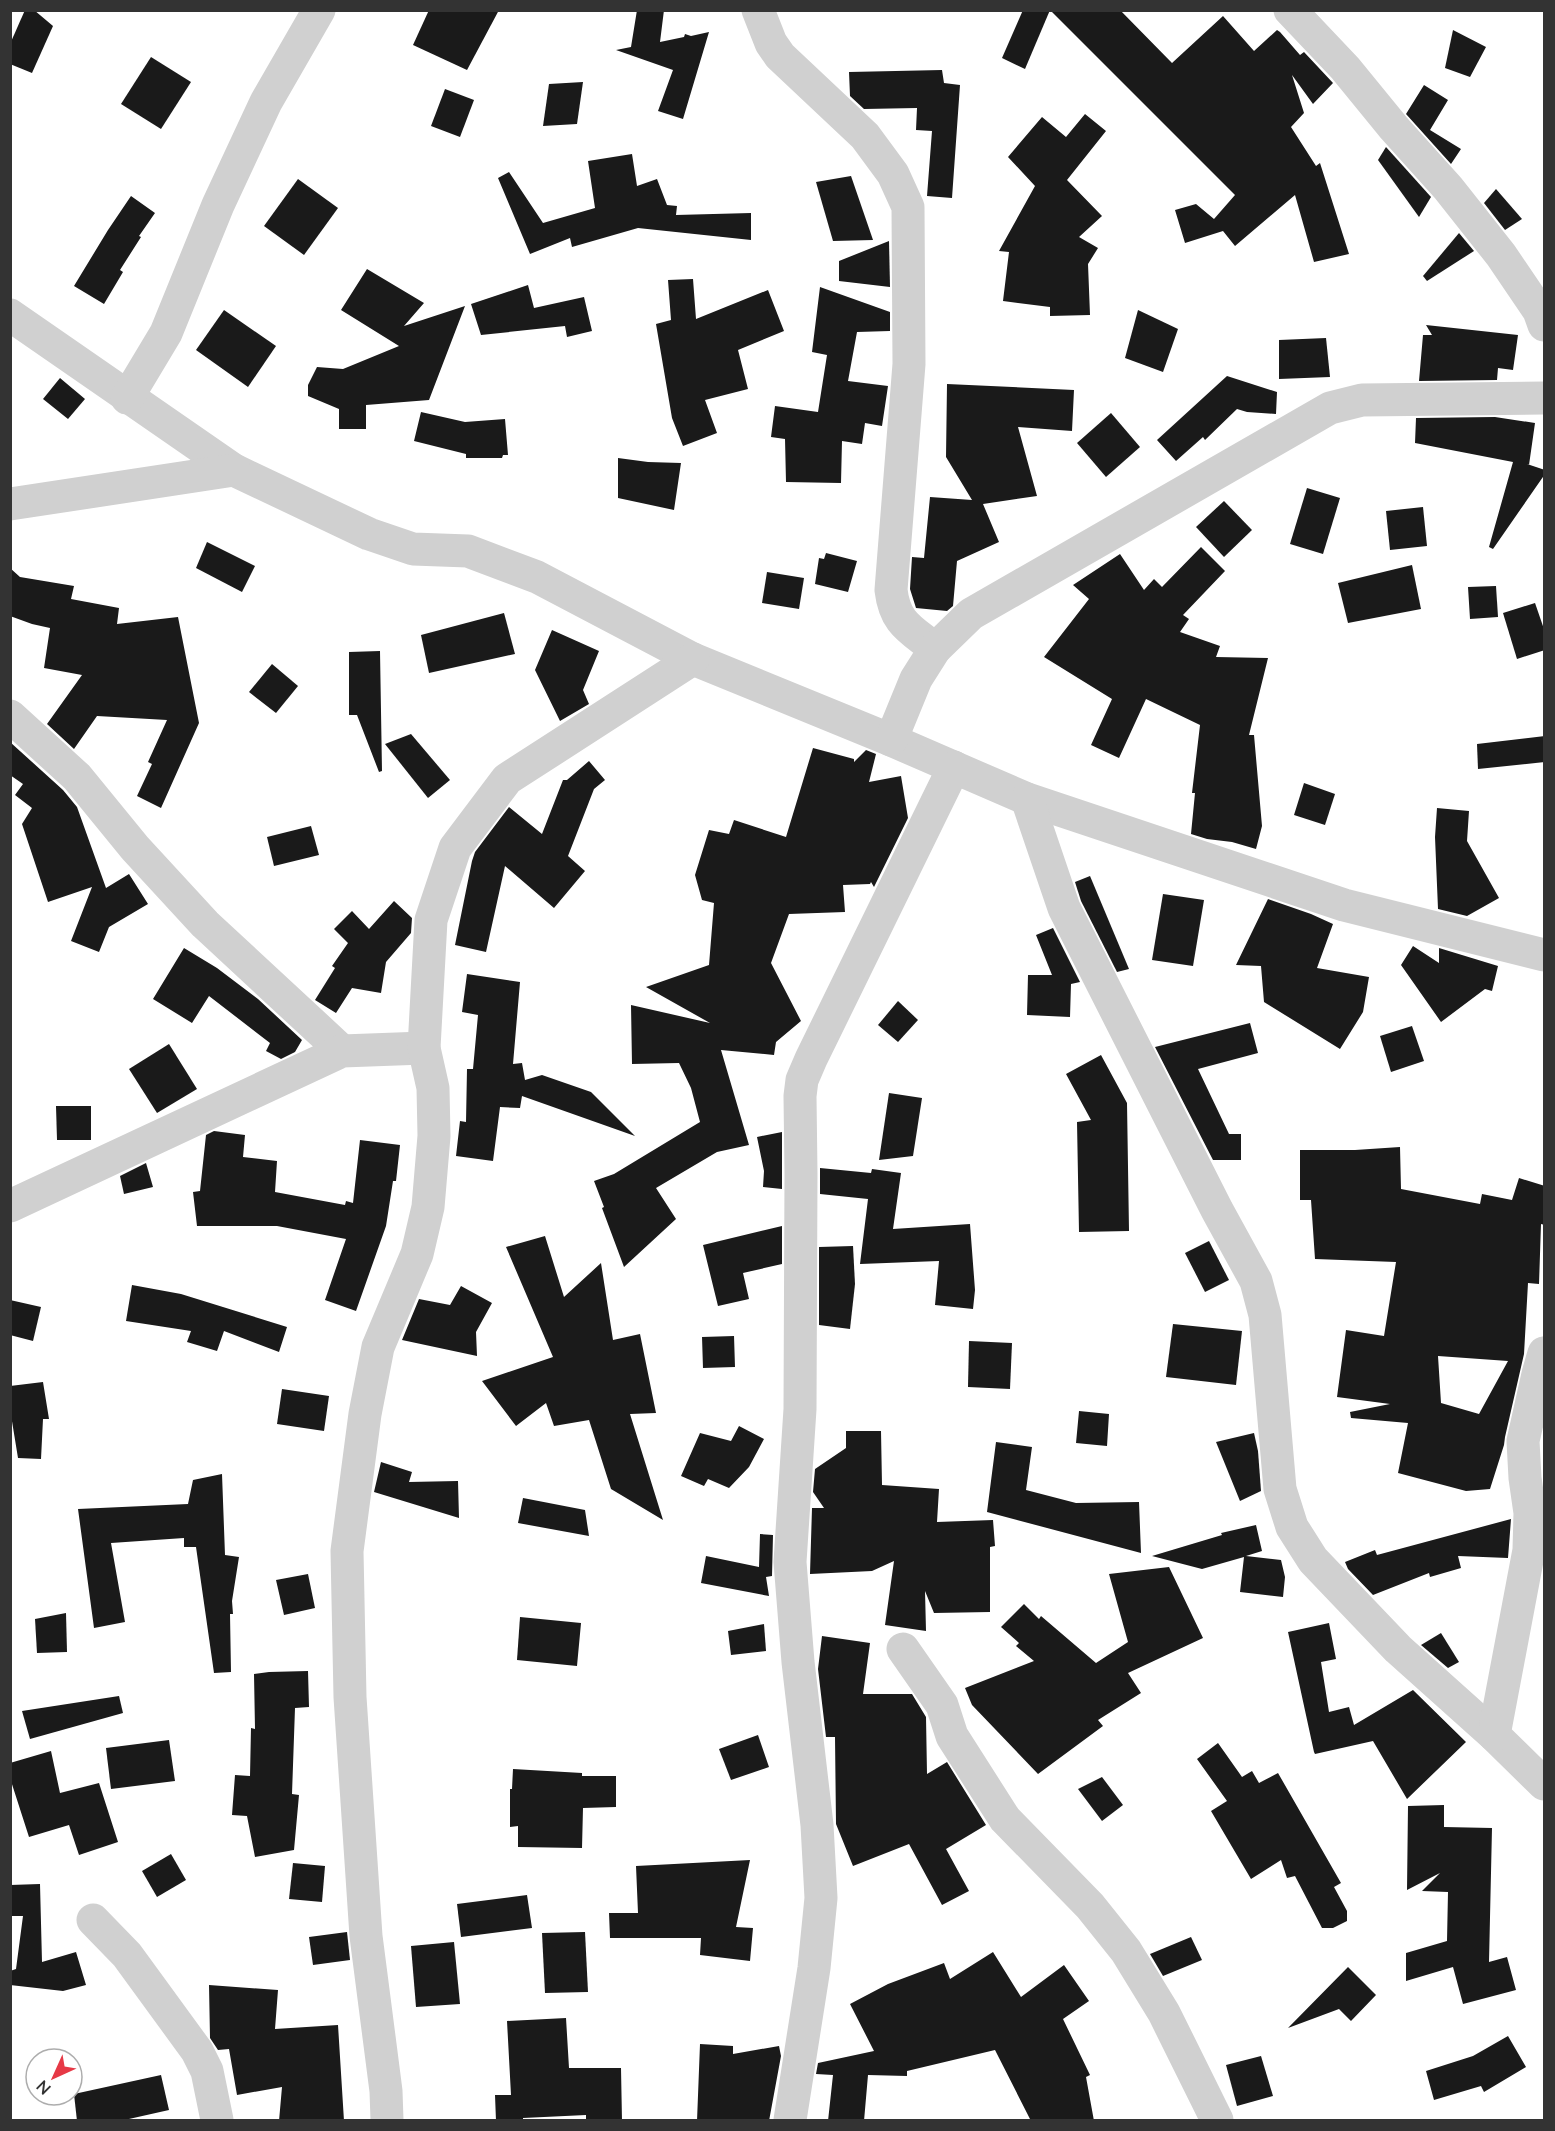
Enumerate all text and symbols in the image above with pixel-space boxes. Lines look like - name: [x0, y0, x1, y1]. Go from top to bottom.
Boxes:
- north arrow: [24, 2047, 84, 2107]
- text: N: [32, 2077, 54, 2099]

